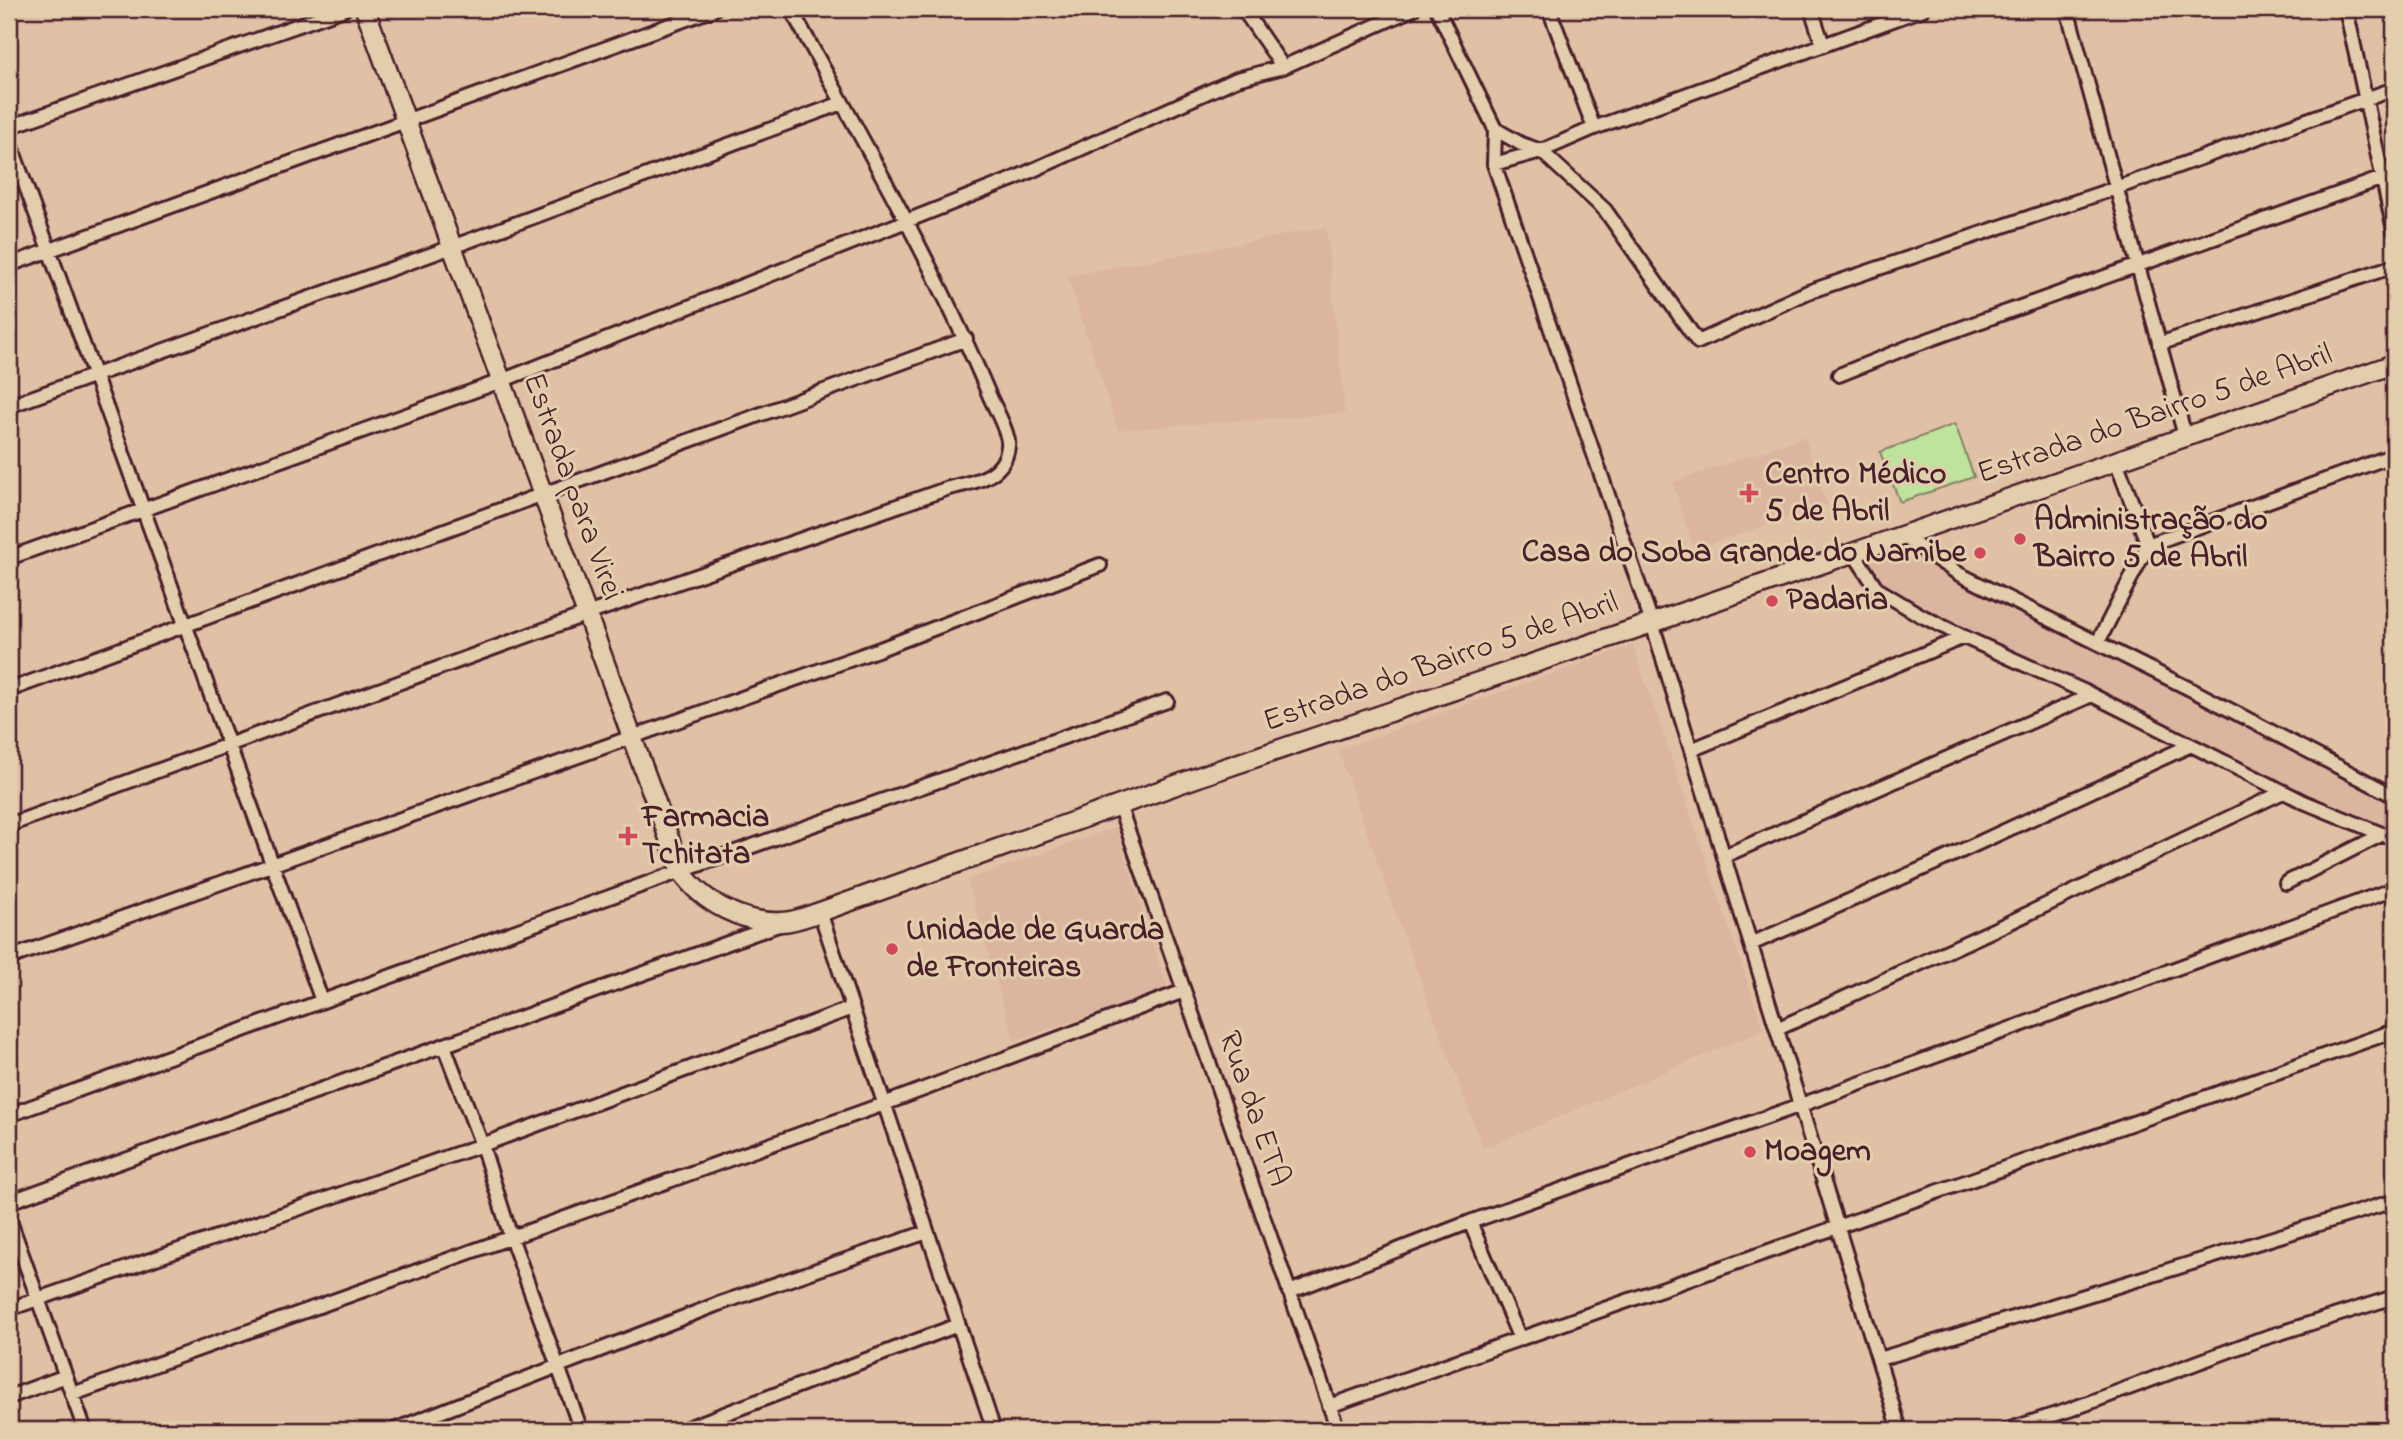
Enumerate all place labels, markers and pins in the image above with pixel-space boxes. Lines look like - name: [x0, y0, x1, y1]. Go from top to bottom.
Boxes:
- place label: Centro Médico 5 de Abril: [1765, 452, 1946, 536]
- marker: Centro Médico 5 de Abril: [1739, 483, 1759, 503]
- place label: Administração do Bairro 5 de Abril: [2032, 498, 2268, 582]
- place label: Casa do Soba Grande do Namibe: [1522, 530, 1968, 577]
- marker: Administração do Bairro 5 de Abril: [2012, 531, 2028, 547]
- marker: Casa do Soba Grande do Namibe: [1972, 545, 1988, 561]
- place label: Padaria: [1786, 578, 1888, 625]
- marker: Padaria: [1764, 593, 1780, 609]
- place label: Farmacia Tchitata: [640, 795, 769, 879]
- marker: Farmacia Tchitata: [620, 828, 636, 844]
- place label: Unidade de Guarda de Fronteiras: [906, 908, 1164, 992]
- marker: Unidade de Guarda de Fronteiras: [884, 941, 900, 957]
- place label: Moagem: [1764, 1129, 1871, 1177]
- marker: Moagem: [1742, 1144, 1758, 1160]

